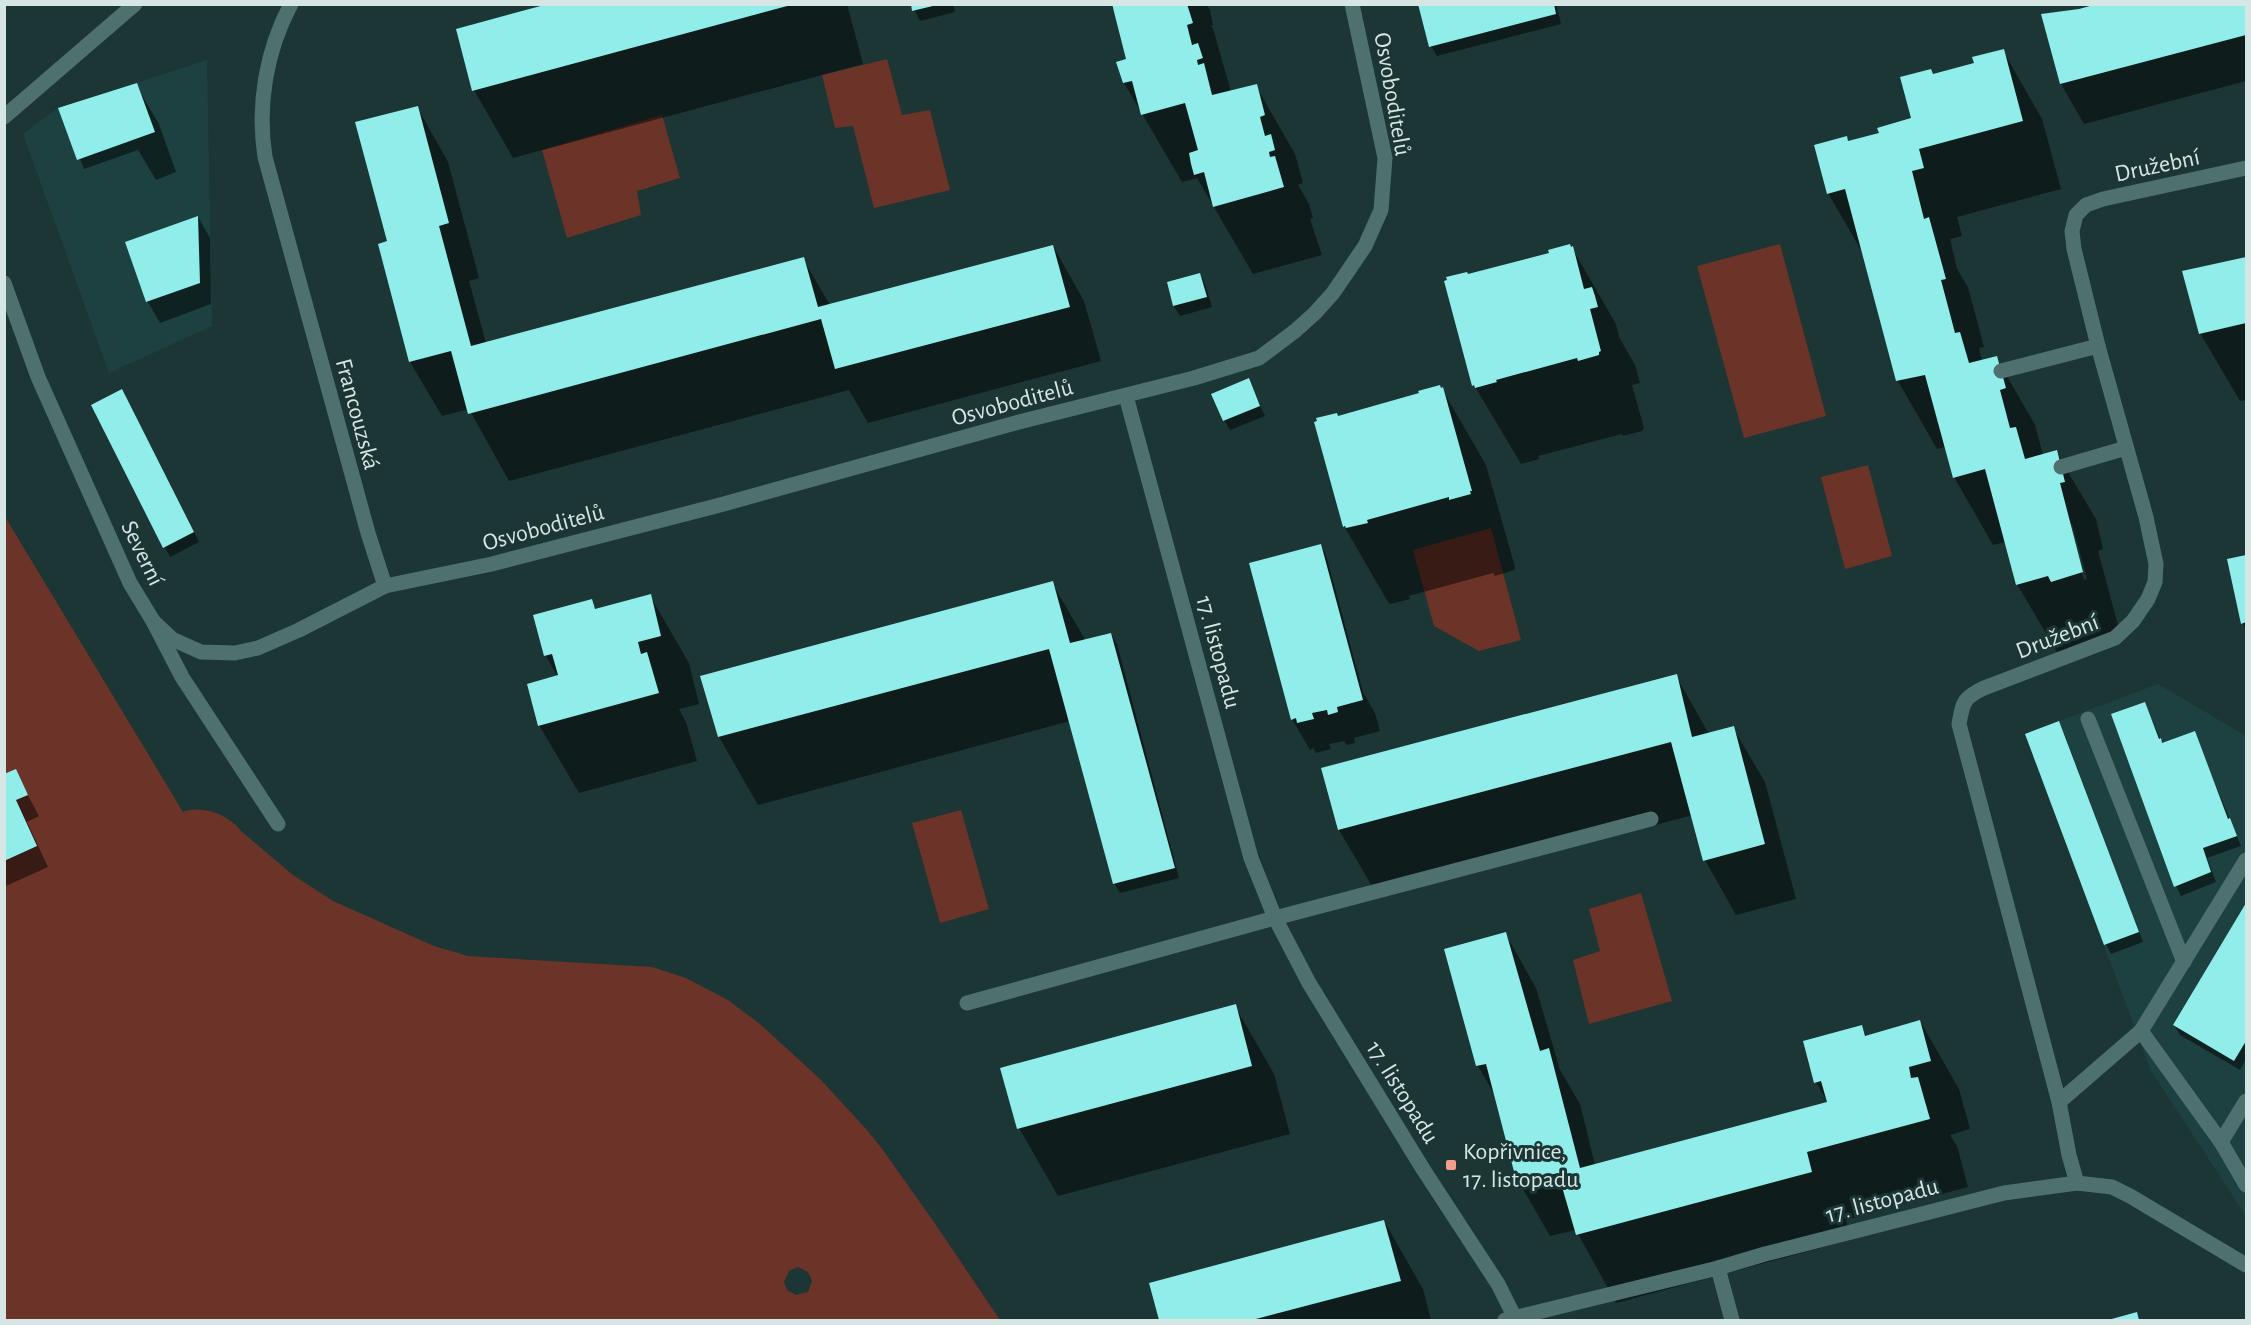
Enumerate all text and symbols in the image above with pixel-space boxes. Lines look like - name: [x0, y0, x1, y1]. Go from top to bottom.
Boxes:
- street label: Osvoboditelů: [1369, 31, 1415, 158]
- street label: Družební: [2112, 145, 2202, 187]
- street label: Francouzská: [331, 356, 383, 472]
- street label: Osvoboditelů: [949, 375, 1076, 431]
- street label: Osvoboditelů: [480, 500, 607, 556]
- street label: Severní: [116, 517, 168, 590]
- street label: 17. listopadu: [1192, 593, 1245, 711]
- street label: Družební: [2013, 610, 2102, 664]
- street label: 17. listopadu: [1361, 1037, 1443, 1148]
- place label: Kopřivnice, 17. listopadu: [1463, 1140, 1578, 1192]
- marker: Kopřivnice, 17. listopadu: [1444, 1158, 1458, 1172]
- street label: 17. listopadu: [1823, 1174, 1941, 1227]

